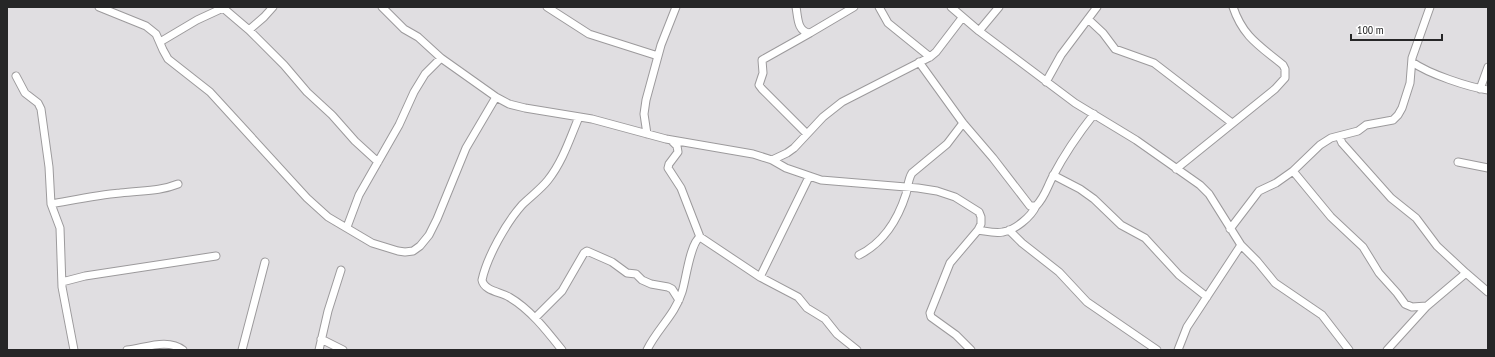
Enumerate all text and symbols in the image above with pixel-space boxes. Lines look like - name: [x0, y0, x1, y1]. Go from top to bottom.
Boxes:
- scale bar: [1351, 16, 1442, 42]
- text: 100 m: [1357, 22, 1384, 37]

